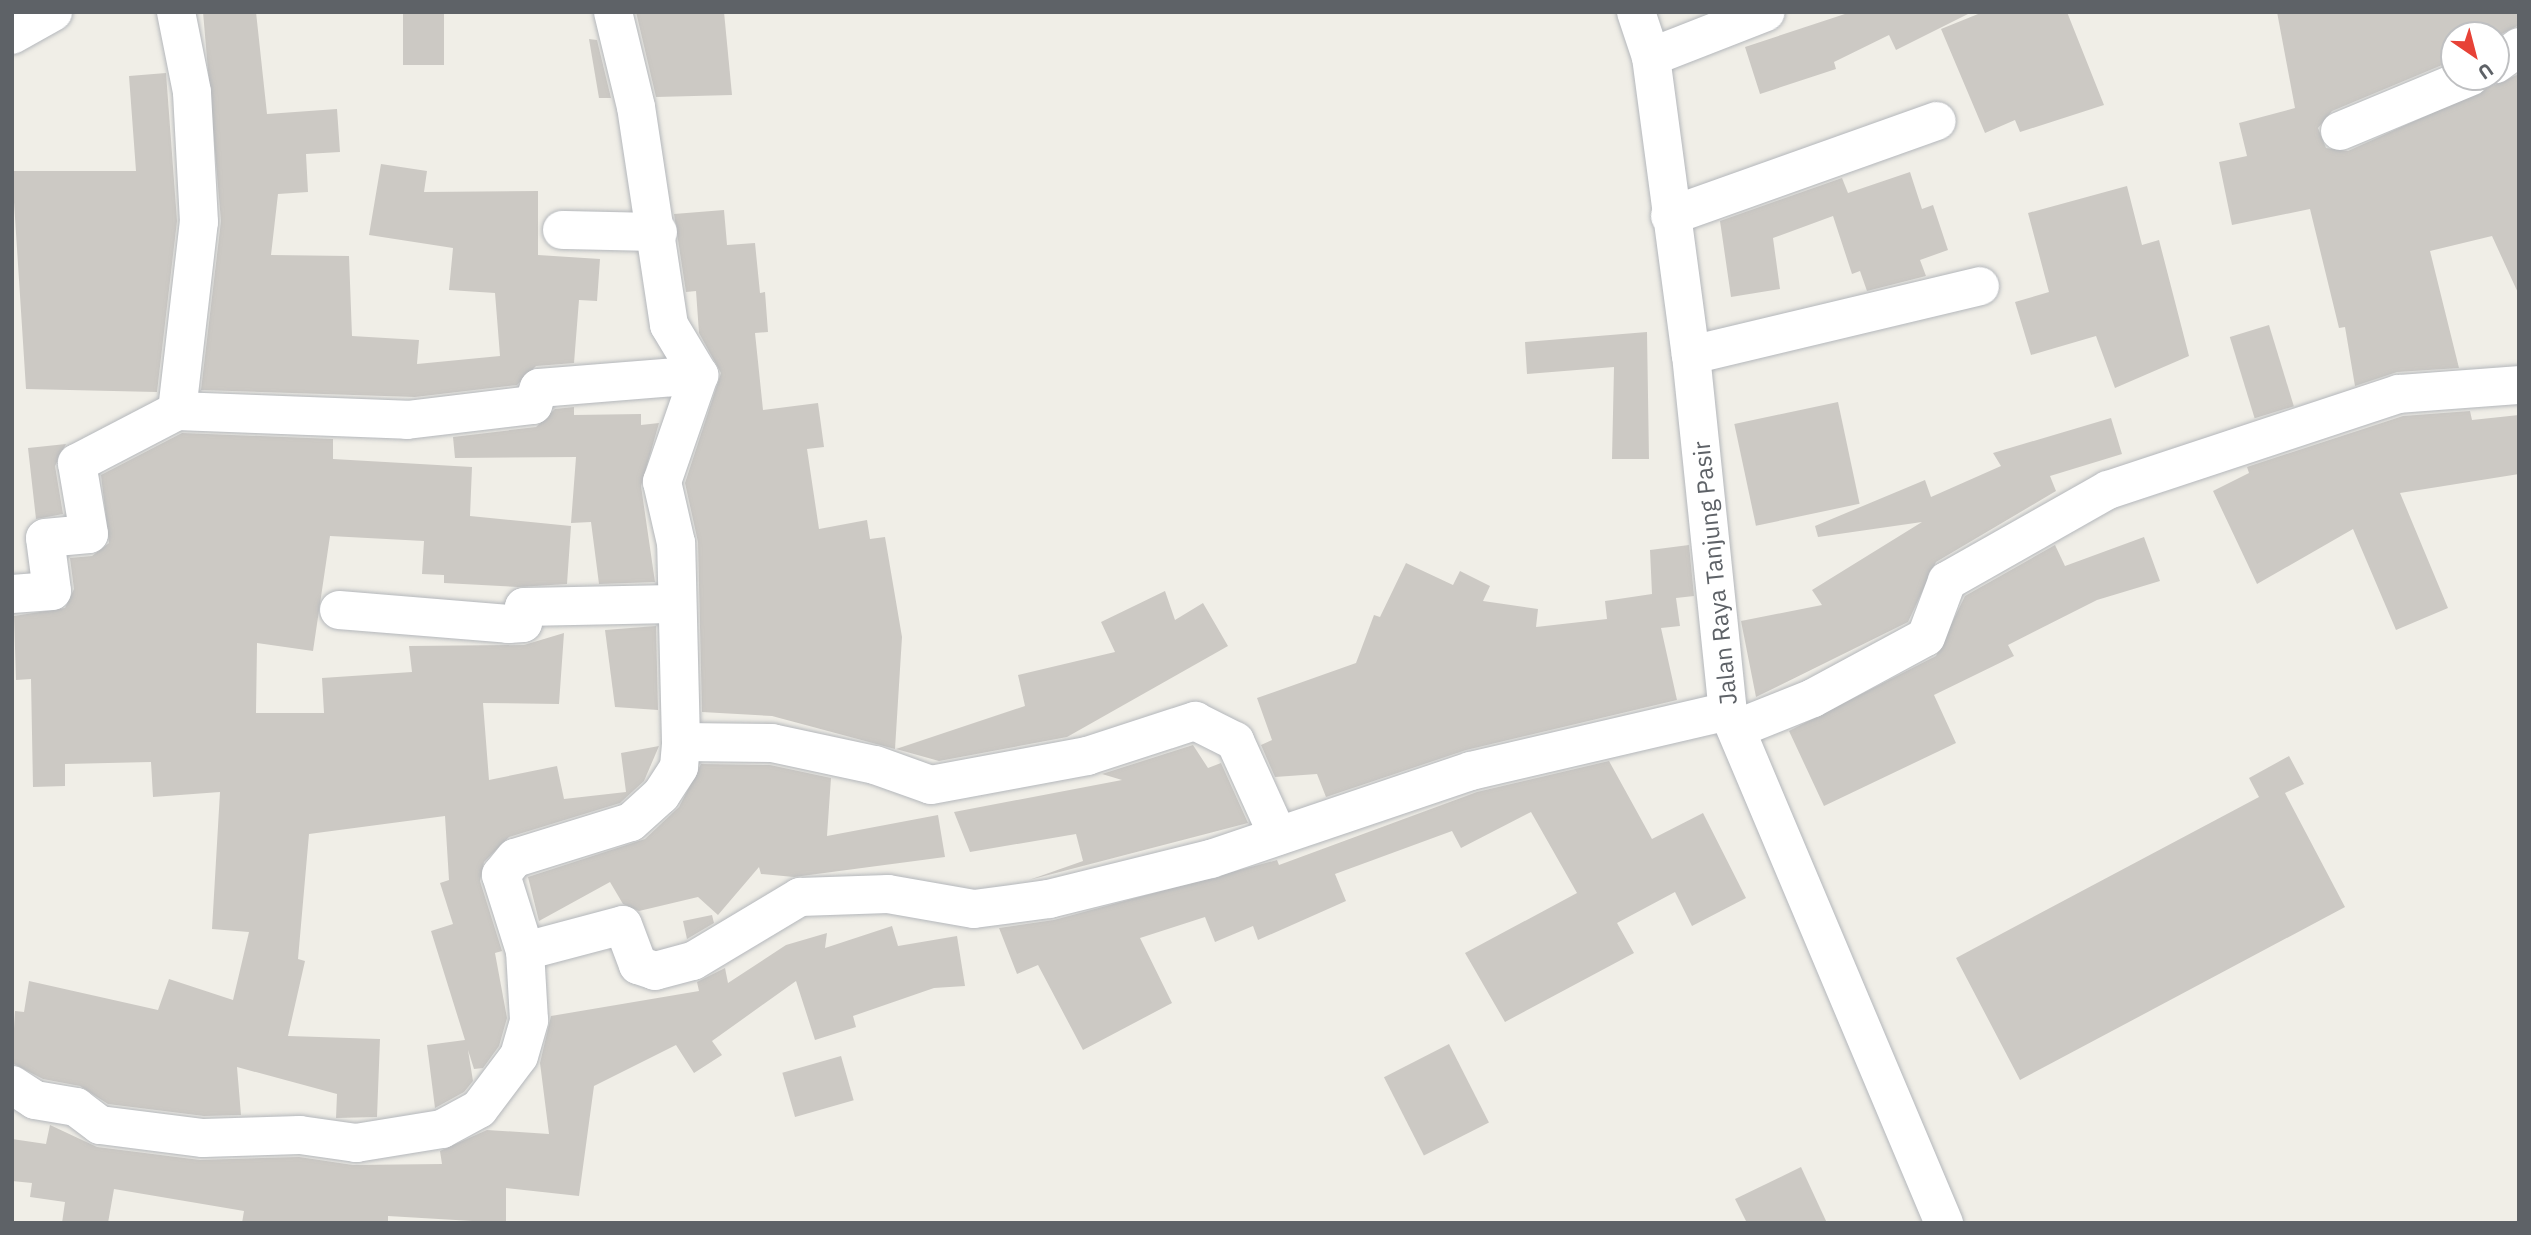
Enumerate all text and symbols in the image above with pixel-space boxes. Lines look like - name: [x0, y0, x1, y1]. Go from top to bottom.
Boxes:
- north arrow: [2440, 21, 2510, 91]
- text: U: [2474, 58, 2498, 85]
- street label: Jalan Raya Tanjung Pasir: [1687, 440, 1743, 706]

